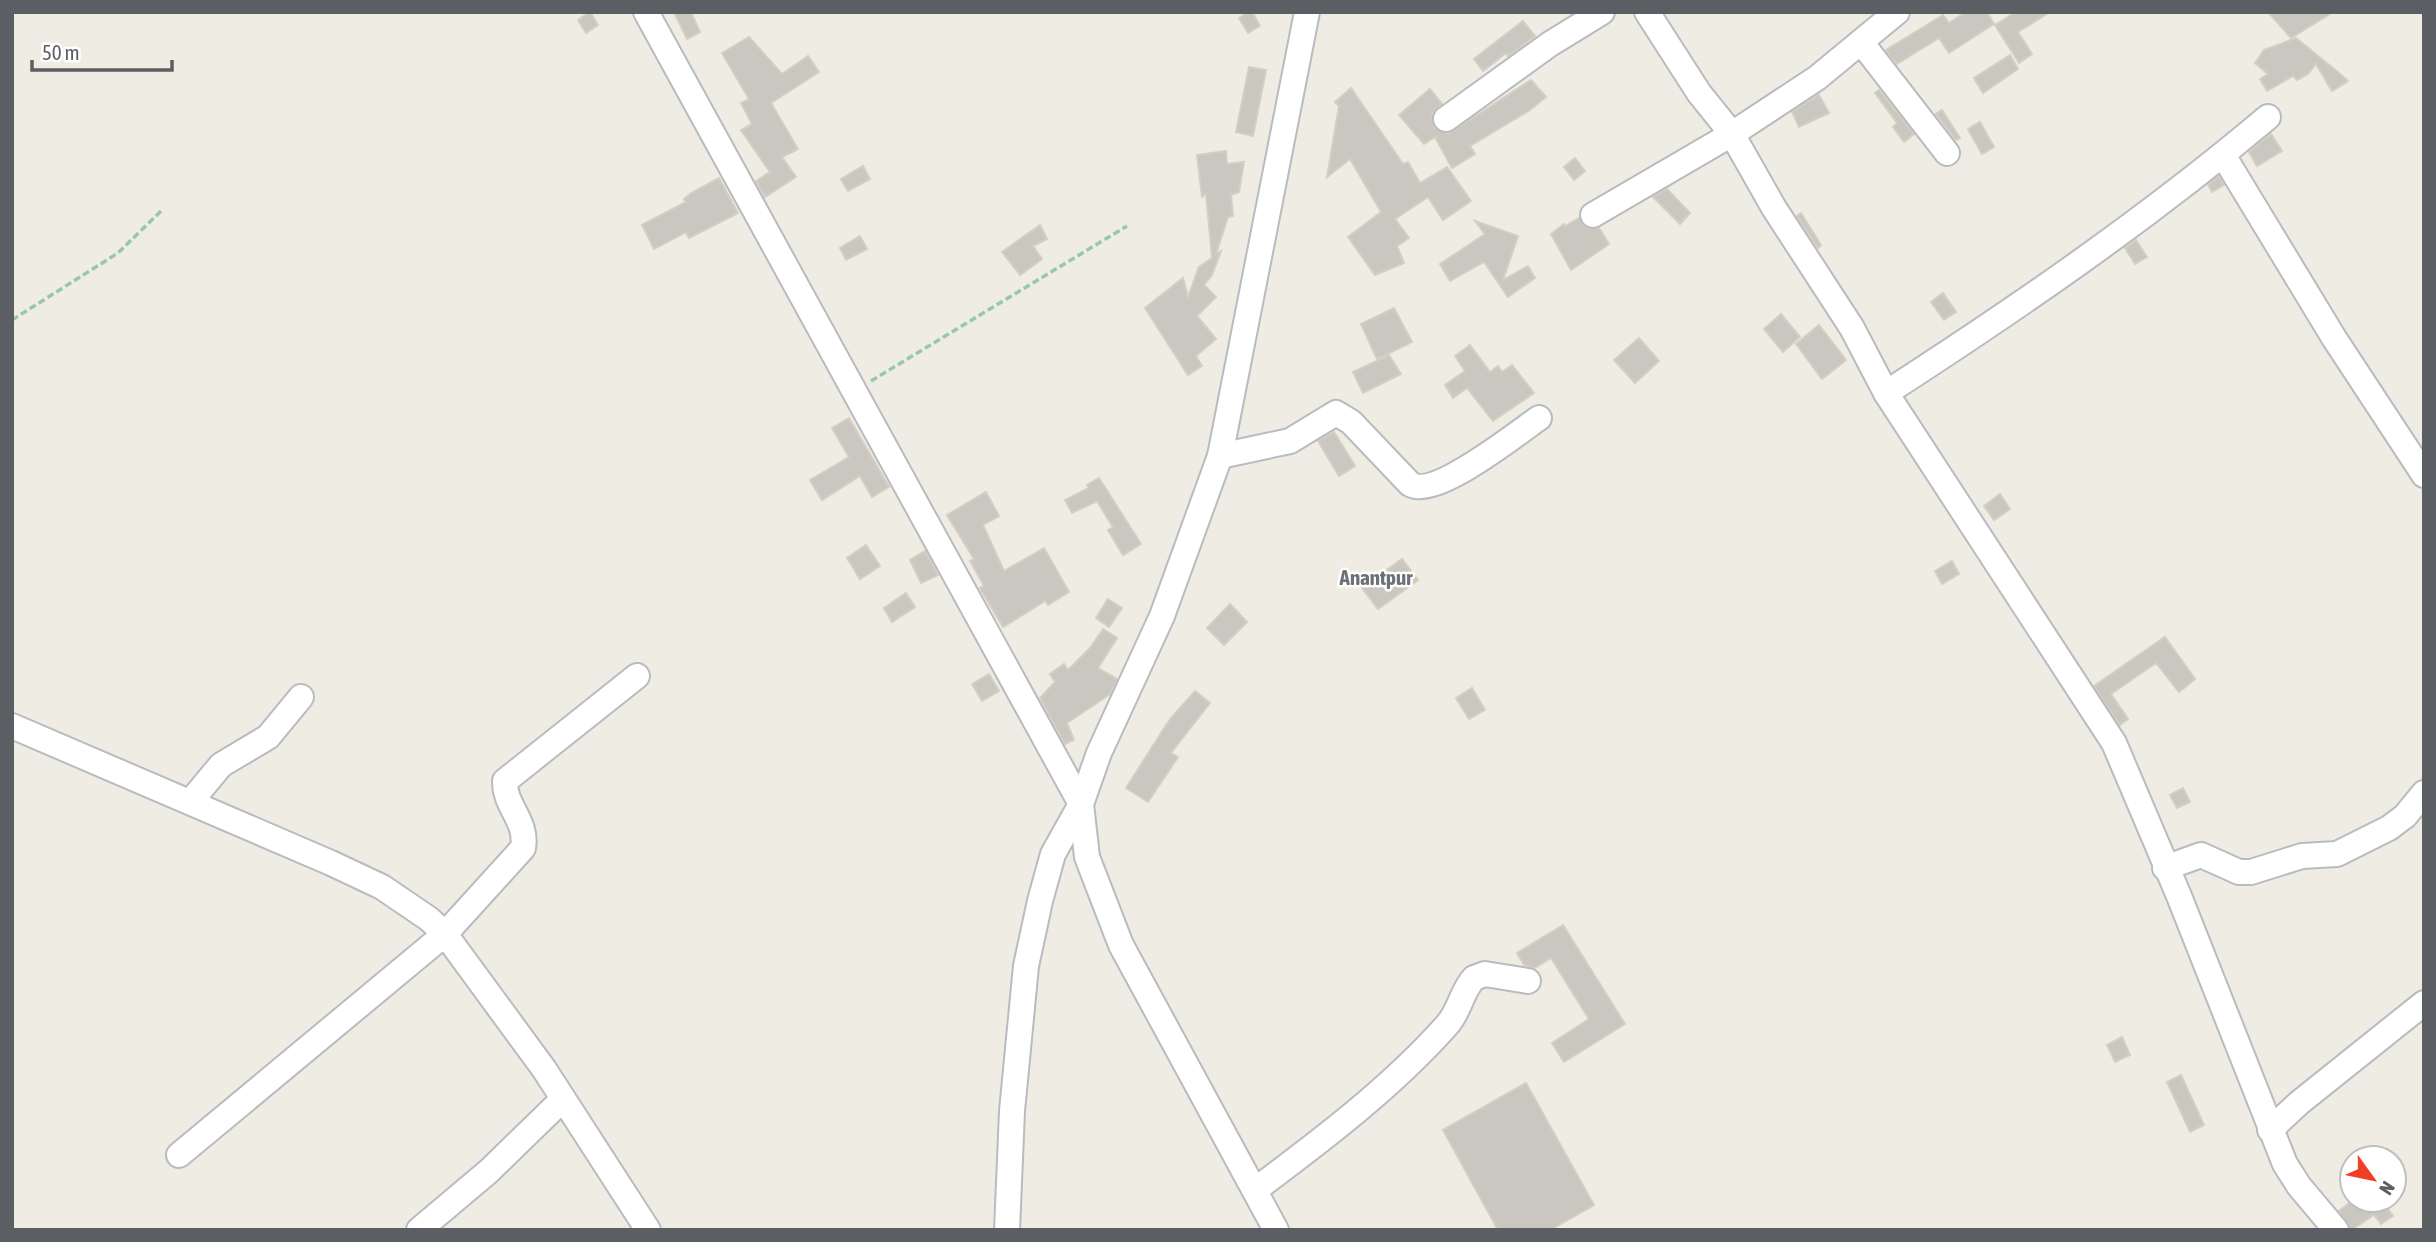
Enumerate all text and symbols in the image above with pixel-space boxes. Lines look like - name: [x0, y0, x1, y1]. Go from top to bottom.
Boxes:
- scale bar: [32, 28, 172, 72]
- text: 50 m: [42, 40, 80, 64]
- district label: Anantpur: [1339, 565, 1413, 589]
- north arrow: [2338, 1144, 2408, 1214]
- text: N: [2375, 1178, 2400, 1199]

